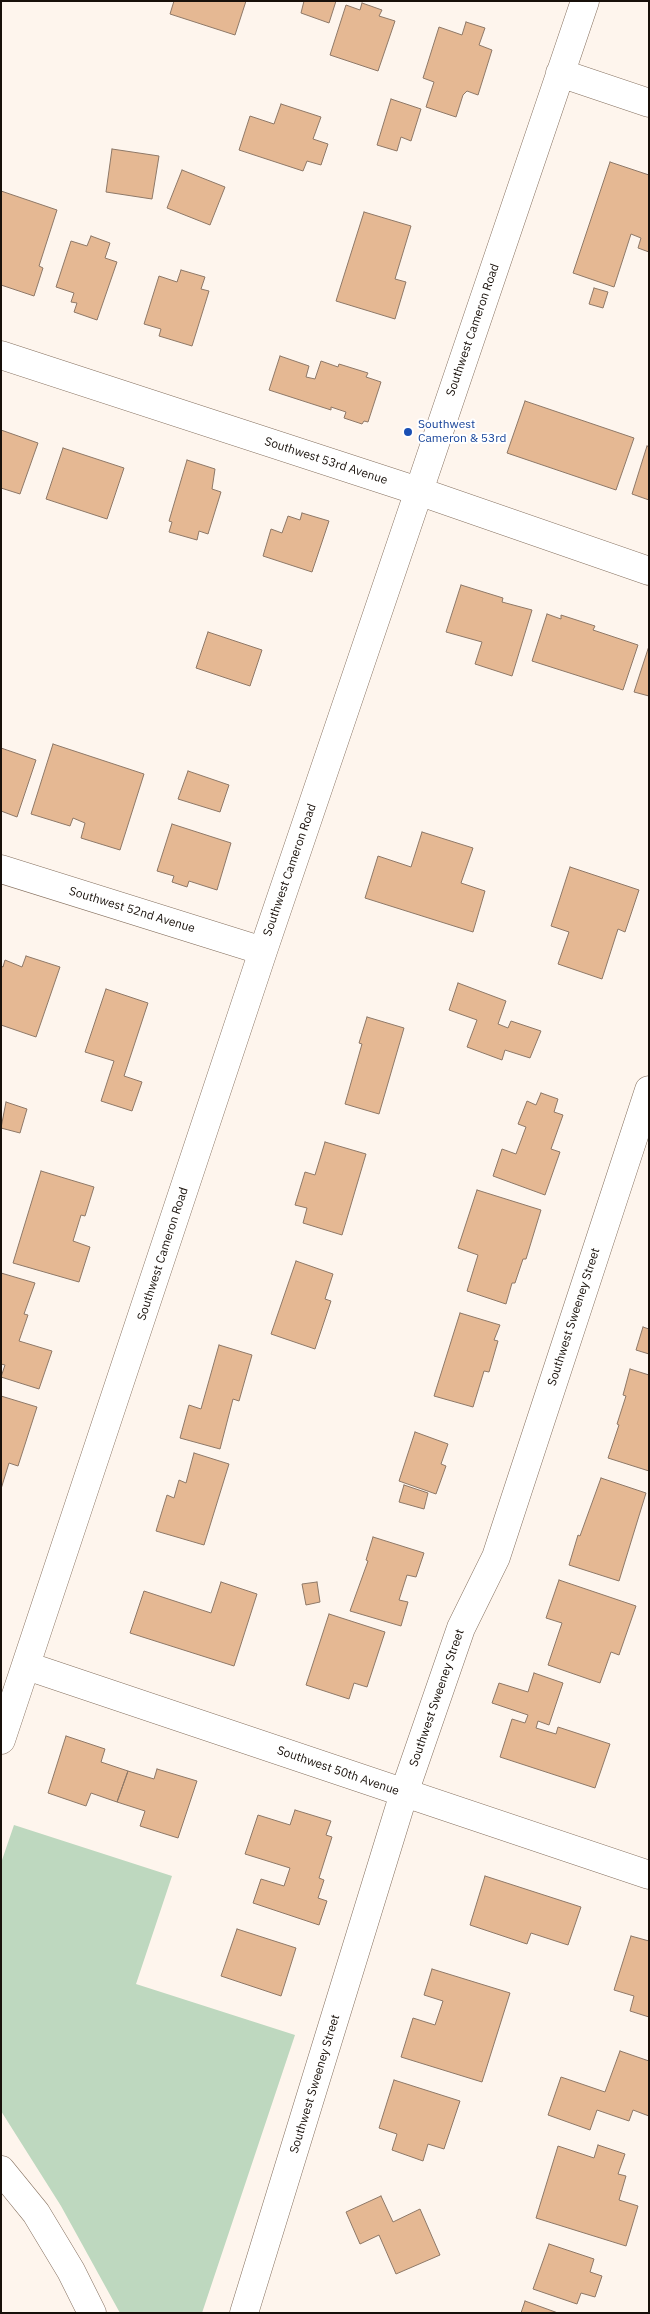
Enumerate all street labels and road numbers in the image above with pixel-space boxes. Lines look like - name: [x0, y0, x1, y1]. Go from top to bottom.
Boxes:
- street label: Southwest Cameron Road: [444, 262, 502, 398]
- street label: Southwest 53rd Avenue: [263, 434, 389, 488]
- street label: Southwest Cameron Road: [261, 802, 319, 938]
- street label: Southwest 52nd Avenue: [67, 884, 197, 936]
- street label: Southwest Cameron Road: [135, 1186, 191, 1322]
- street label: Southwest Sweeney Street: [545, 1246, 603, 1388]
- street label: Southwest Sweeney Street: [407, 1627, 467, 1769]
- street label: Southwest 50th Avenue: [275, 1743, 401, 1799]
- street label: Southwest Sweeney Street: [287, 2013, 343, 2155]

